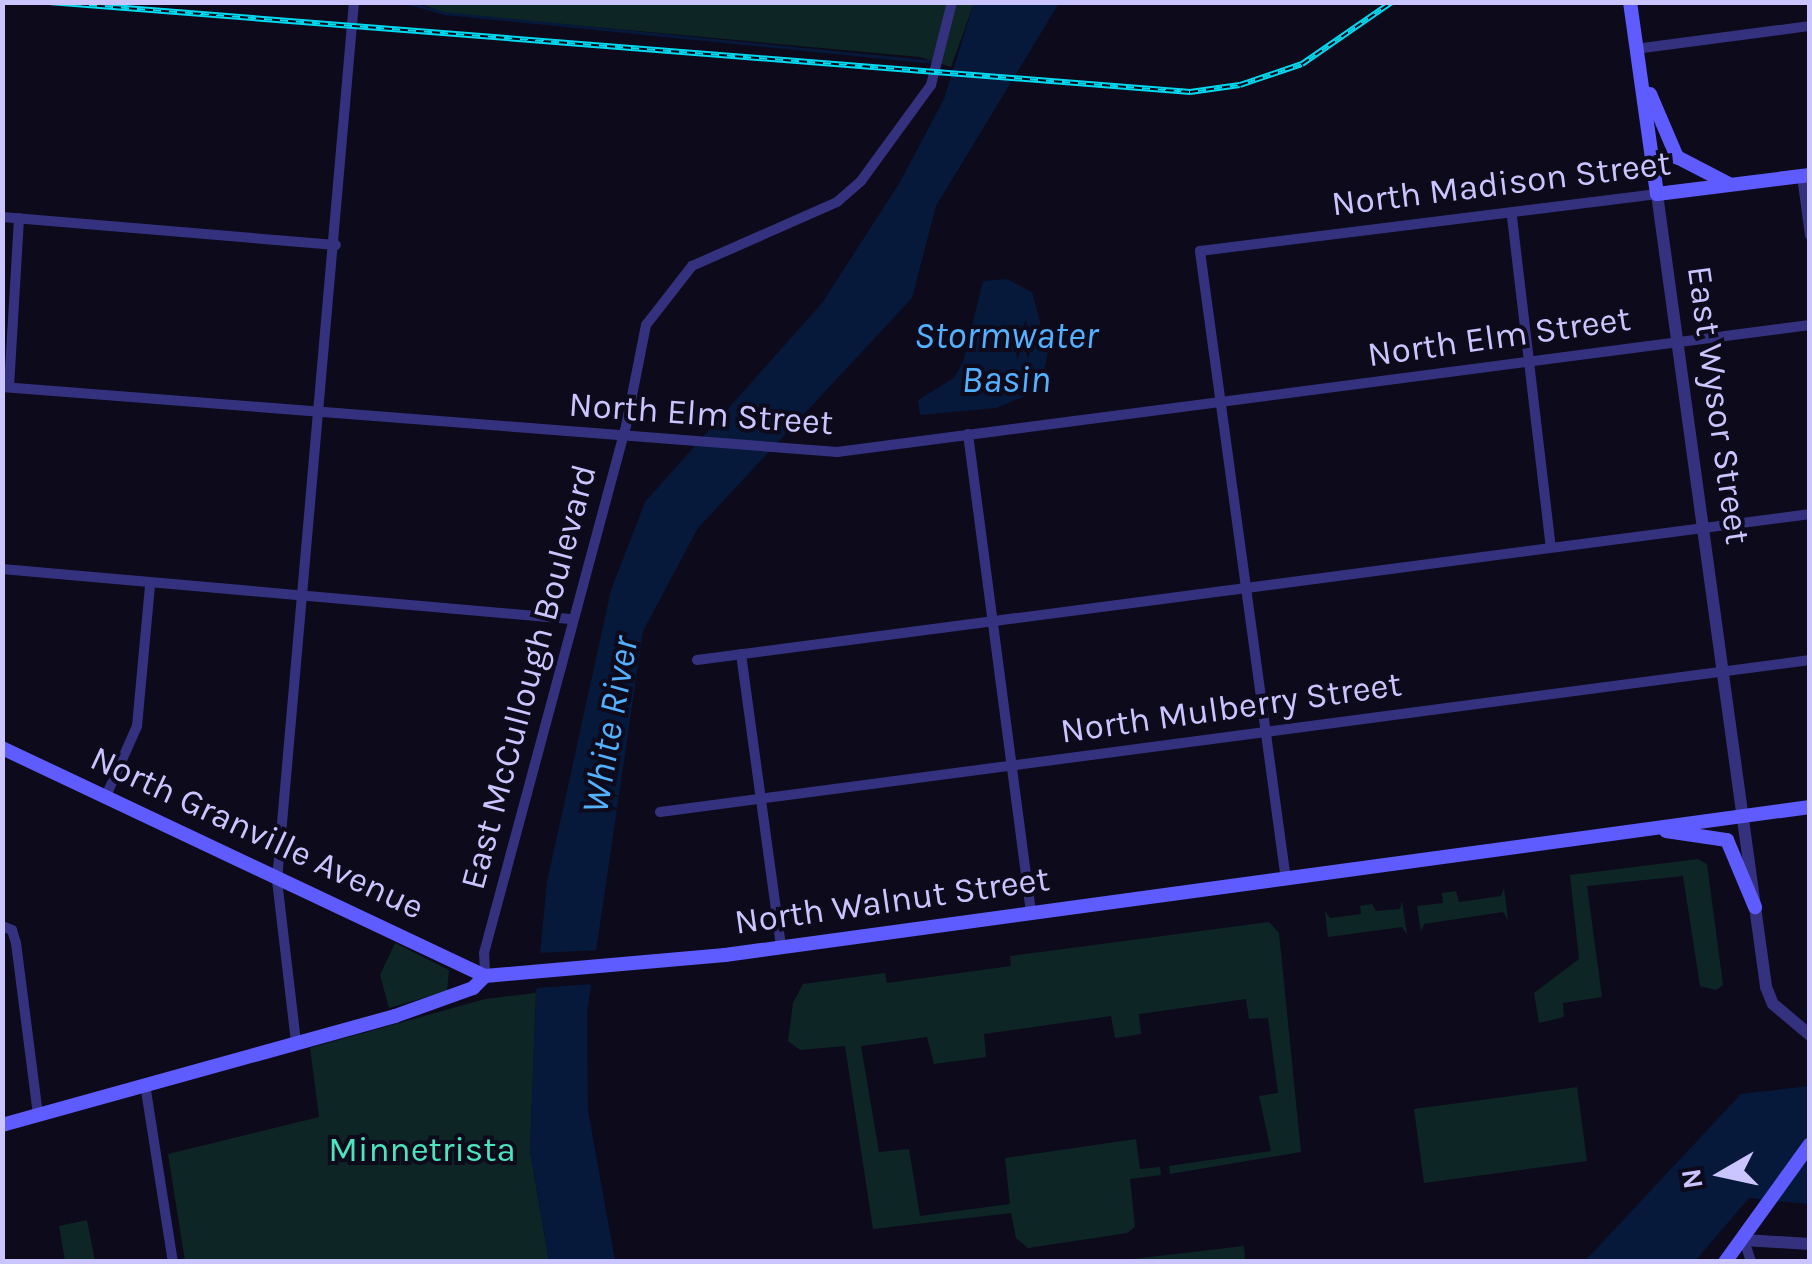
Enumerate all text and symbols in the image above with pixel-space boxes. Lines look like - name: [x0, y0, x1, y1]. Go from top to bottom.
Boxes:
- street label: North Madison Street: [1329, 142, 1673, 226]
- street label: East Wysor Street: [1678, 263, 1758, 547]
- street label: North Elm Street: [1365, 298, 1633, 376]
- water label: Stormwater Basin: [914, 313, 1098, 402]
- street label: North Elm Street: [567, 384, 835, 444]
- street label: East McCullough Boulevard: [452, 460, 606, 894]
- water label: White River: [572, 633, 648, 817]
- street label: North Mulberry Street: [1058, 663, 1404, 753]
- street label: North Granville Avenue: [84, 737, 430, 929]
- street label: North Walnut Street: [732, 858, 1052, 944]
- north arrow: [1672, 1124, 1772, 1224]
- park label: Minnetrista: [328, 1129, 516, 1171]
- text: N: [1674, 1166, 1710, 1191]

